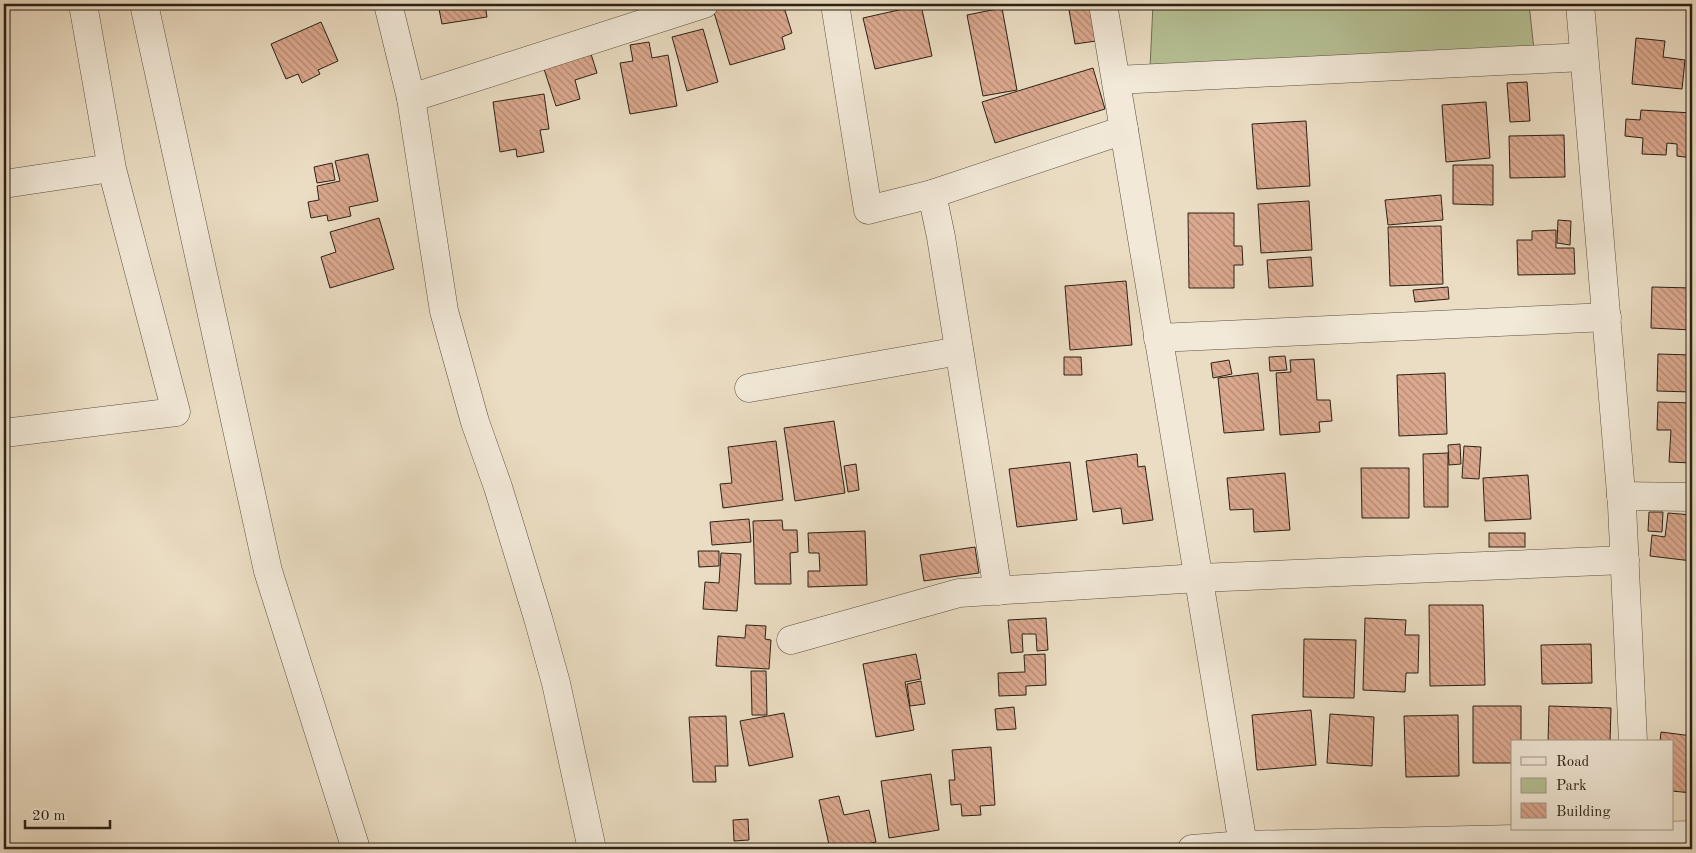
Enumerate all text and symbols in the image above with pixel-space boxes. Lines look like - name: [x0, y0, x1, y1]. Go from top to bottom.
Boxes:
- legend: [1511, 740, 1674, 830]
- text: Road: [1556, 755, 1590, 770]
- text: Park: [1556, 779, 1587, 794]
- scale bar: [25, 798, 110, 830]
- text: Building: [1556, 805, 1611, 820]
- text: 20 m: [32, 809, 66, 824]

